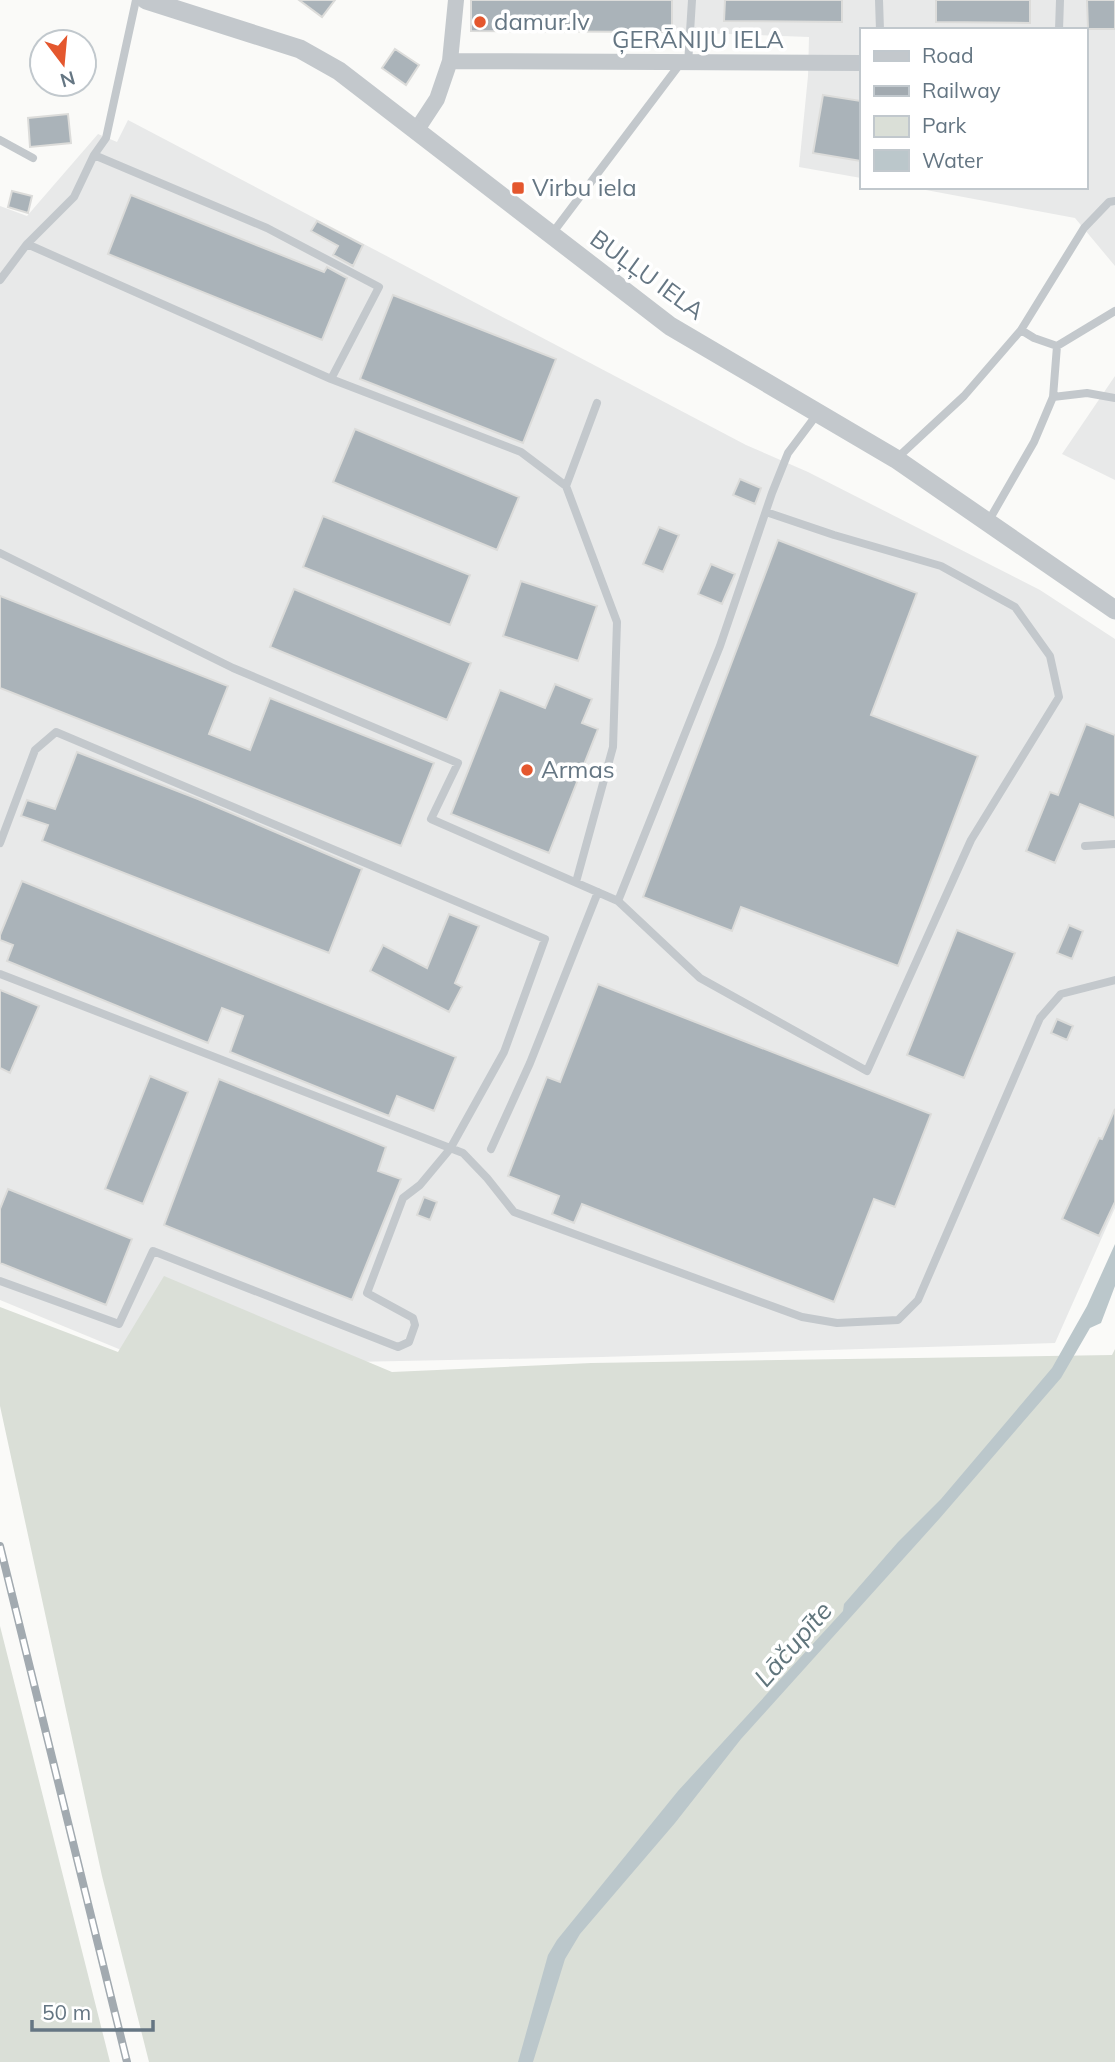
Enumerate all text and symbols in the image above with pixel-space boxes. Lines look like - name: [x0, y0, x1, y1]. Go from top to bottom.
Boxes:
- place label: damur.lv: [494, 6, 590, 36]
- marker: damur.lv: [472, 14, 488, 30]
- street label: ĢERĀNIJU IELA: [612, 24, 784, 55]
- north arrow: [28, 28, 98, 98]
- legend: [860, 28, 1087, 189]
- text: Road: [922, 42, 973, 68]
- text: N: [57, 66, 78, 93]
- text: Railway: [922, 77, 1001, 103]
- text: Park: [922, 112, 966, 138]
- text: Water: [922, 147, 983, 173]
- place label: Virbu iela: [532, 172, 637, 202]
- marker: Virbu iela: [510, 180, 526, 196]
- street label: BUĻĻU IELA: [584, 223, 711, 327]
- place label: Armas: [541, 754, 615, 784]
- marker: Armas: [519, 762, 535, 778]
- water label: Lāčupīte: [747, 1594, 839, 1693]
- scale bar: [32, 1988, 152, 2032]
- text: 50 m: [42, 1999, 91, 2025]

